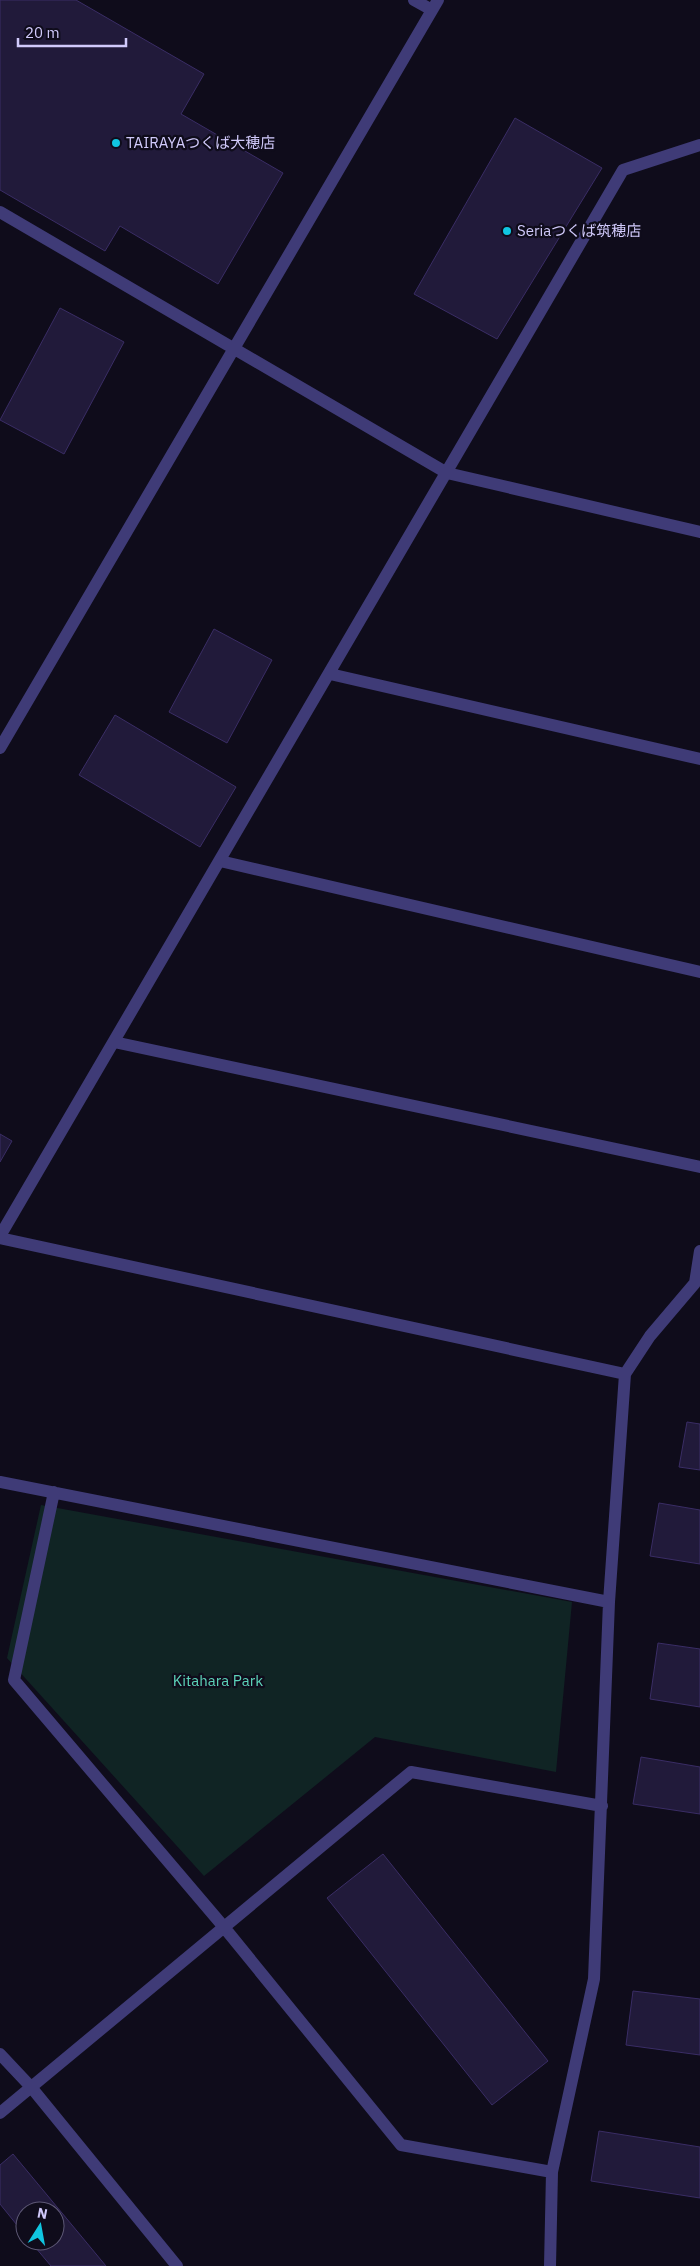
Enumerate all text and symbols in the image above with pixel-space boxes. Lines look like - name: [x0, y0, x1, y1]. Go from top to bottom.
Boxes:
- scale bar: [18, 15, 125, 47]
- text: 20 m: [25, 23, 60, 42]
- place label: TAIRAYAつくば大穂店: [126, 133, 275, 152]
- marker: TAIRAYAつくば大穂店: [110, 137, 122, 149]
- place label: Seriaつくば筑穂店: [517, 221, 641, 240]
- marker: Seriaつくば筑穂店: [501, 225, 513, 237]
- park label: Kitahara Park: [173, 1671, 263, 1690]
- north arrow: [15, 2201, 65, 2251]
- text: N: [36, 2203, 49, 2223]

